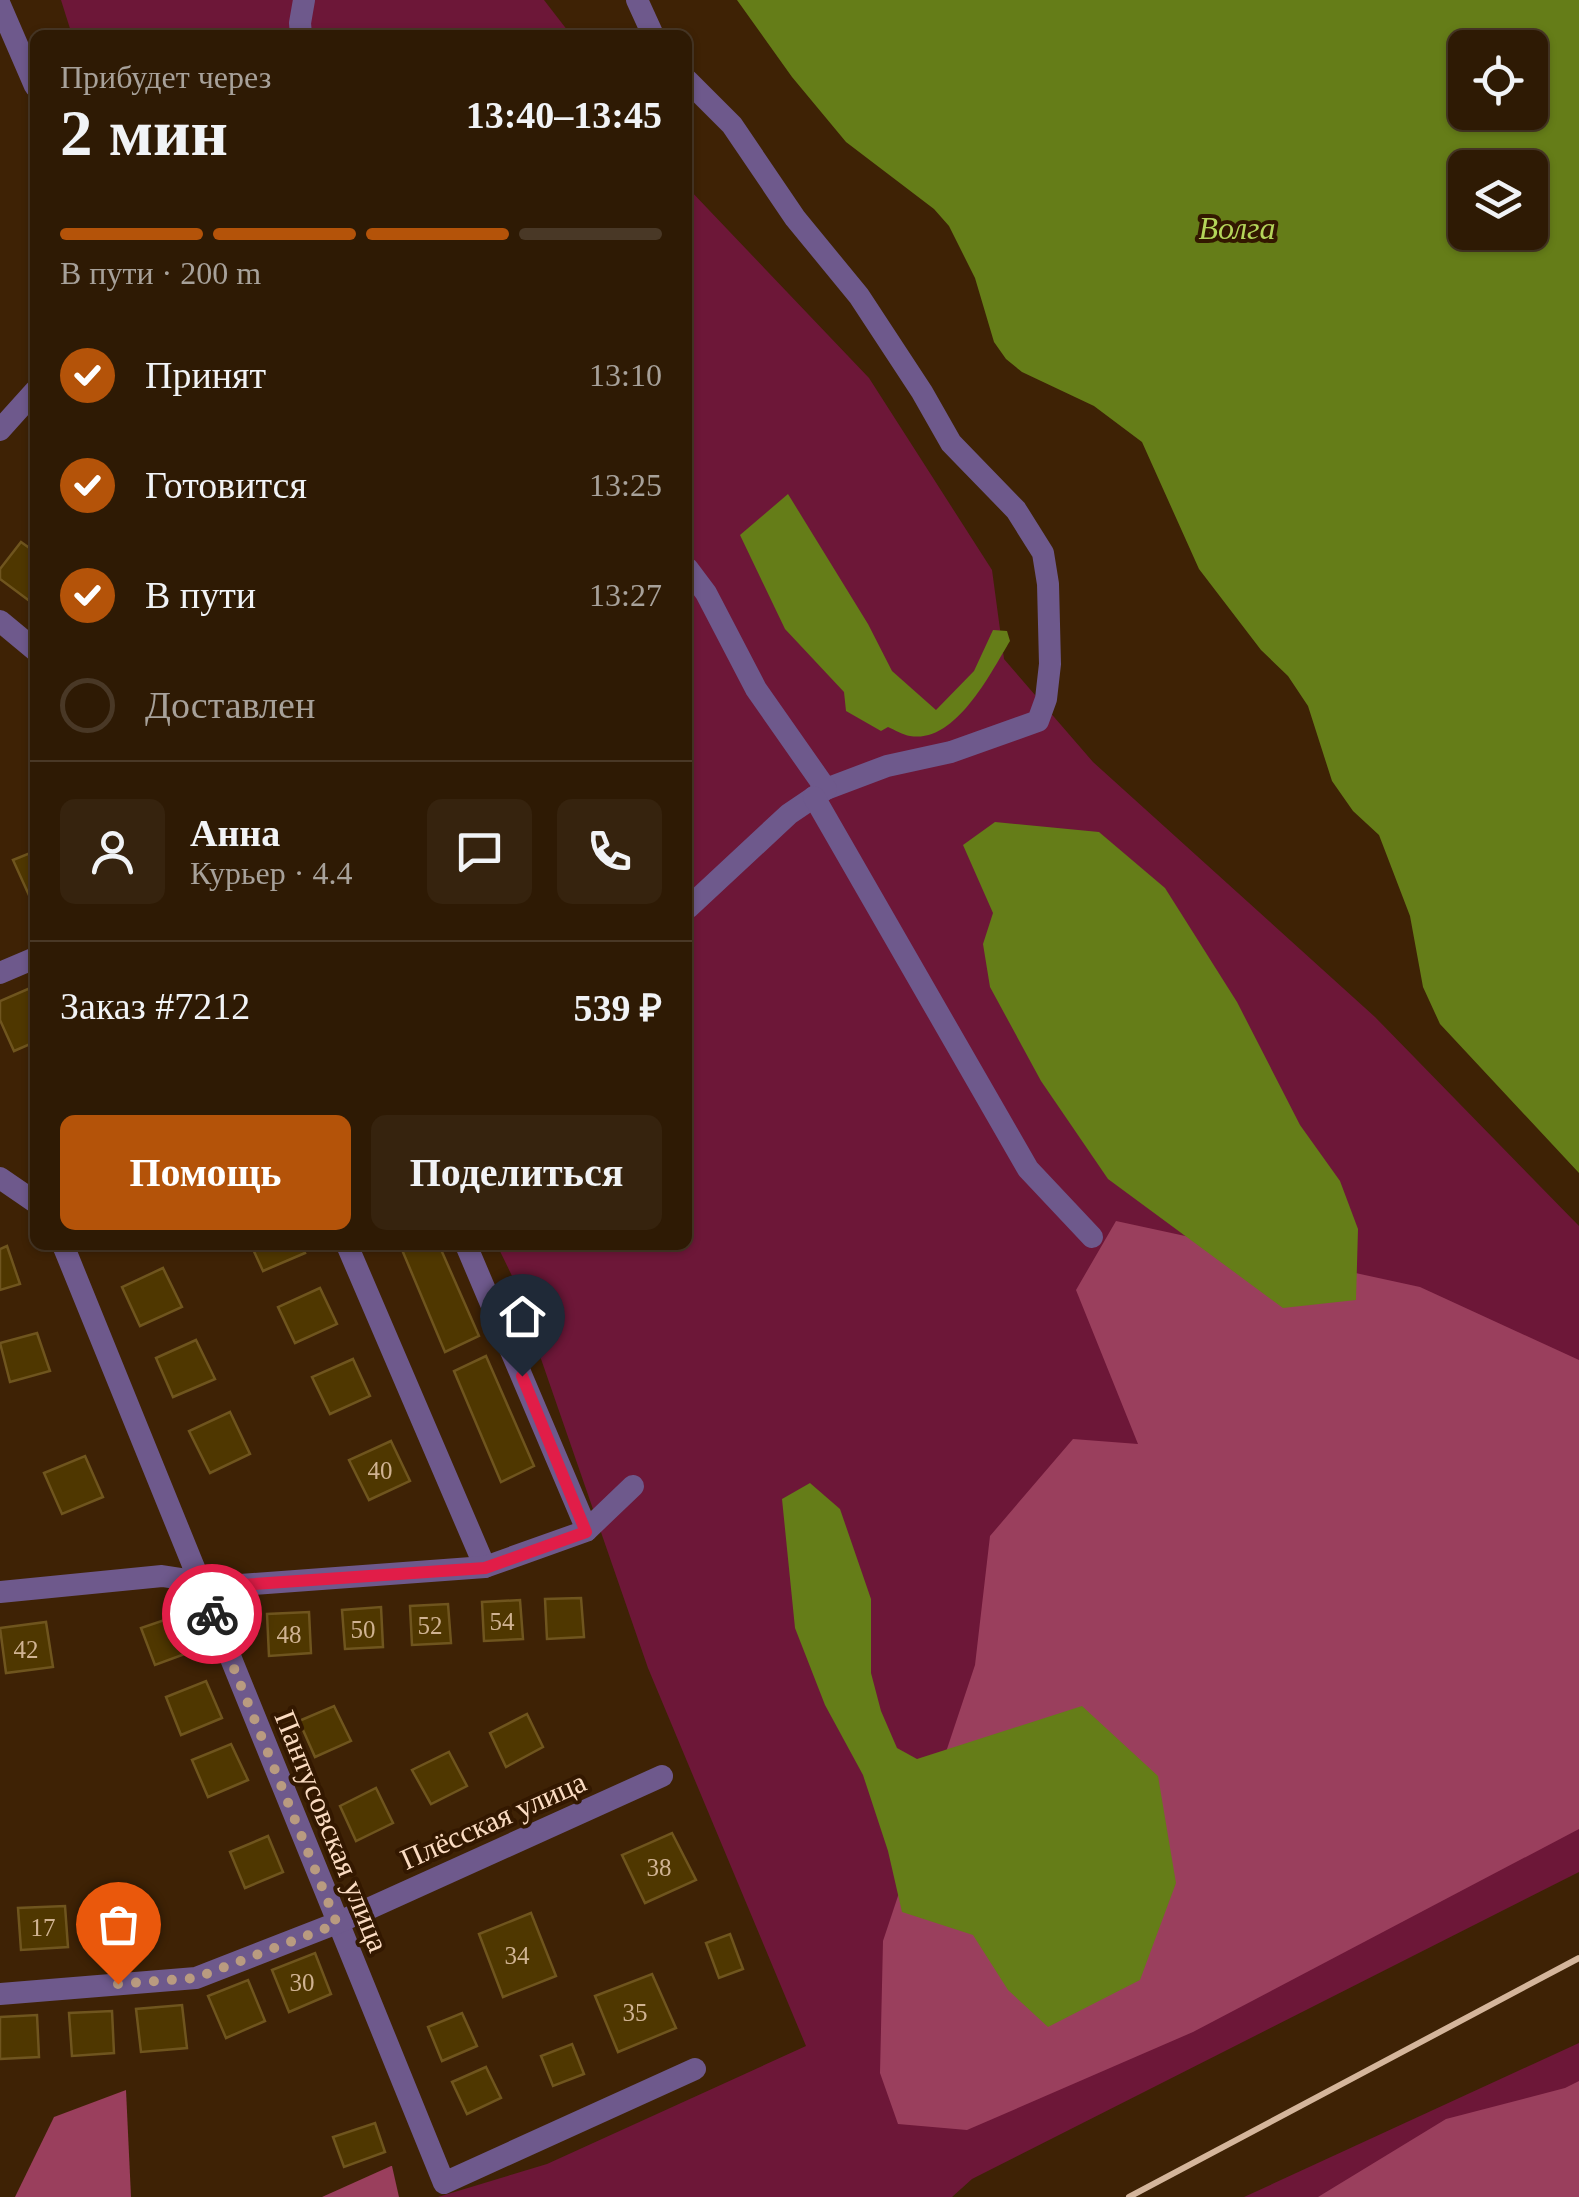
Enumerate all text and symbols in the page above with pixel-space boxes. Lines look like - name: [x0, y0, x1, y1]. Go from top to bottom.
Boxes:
- map controls: [1448, 30, 1548, 250]
- button: locate: [1448, 30, 1548, 130]
- text: Прибудет через: [60, 59, 271, 95]
- text: 13:40–13:45: [466, 94, 662, 136]
- text: 2 мин: [60, 97, 228, 169]
- button: layers: [1448, 150, 1548, 250]
- water label: Волга: [1198, 210, 1276, 246]
- text: В пути · 200 m: [60, 255, 261, 291]
- icon: check: [60, 348, 115, 403]
- text: Принят: [145, 354, 266, 396]
- text: 13:10: [589, 357, 662, 393]
- icon: check: [60, 458, 115, 513]
- text: Готовится: [145, 464, 307, 506]
- text: 13:25: [589, 467, 662, 503]
- icon: check: [60, 568, 115, 623]
- text: В пути: [145, 574, 256, 616]
- text: 13:27: [589, 577, 662, 613]
- text: Доставлен: [145, 684, 315, 726]
- button: person: [60, 799, 165, 904]
- button: chat: [427, 799, 532, 904]
- button: phone: [557, 799, 662, 904]
- text: Анна: [190, 812, 280, 854]
- text: Курьер · 4.4: [190, 855, 352, 891]
- text: Заказ #7212: [60, 985, 250, 1027]
- text: 539 ₽: [573, 987, 662, 1029]
- button: Помощь: [60, 1115, 351, 1230]
- button: Поделиться: [371, 1115, 662, 1230]
- pin: [480, 1274, 565, 1377]
- icon: home: [495, 1289, 550, 1344]
- house number: 40: [368, 1457, 393, 1484]
- courier: [162, 1564, 262, 1664]
- icon: bike: [185, 1587, 240, 1642]
- house number: 54: [490, 1608, 515, 1635]
- house number: 52: [418, 1612, 443, 1639]
- house number: 50: [351, 1616, 376, 1643]
- house number: 48: [277, 1621, 302, 1648]
- house number: 42: [14, 1636, 39, 1663]
- street label: Пантусовская улица: [269, 1706, 395, 1956]
- street label: Плёсская улица: [395, 1764, 591, 1876]
- house number: 38: [647, 1854, 672, 1881]
- pin: [76, 1882, 161, 1985]
- icon: bag: [91, 1897, 146, 1952]
- house number: 17: [31, 1914, 56, 1941]
- house number: 34: [505, 1942, 530, 1969]
- house number: 30: [290, 1969, 315, 1996]
- house number: 35: [623, 1999, 648, 2026]

